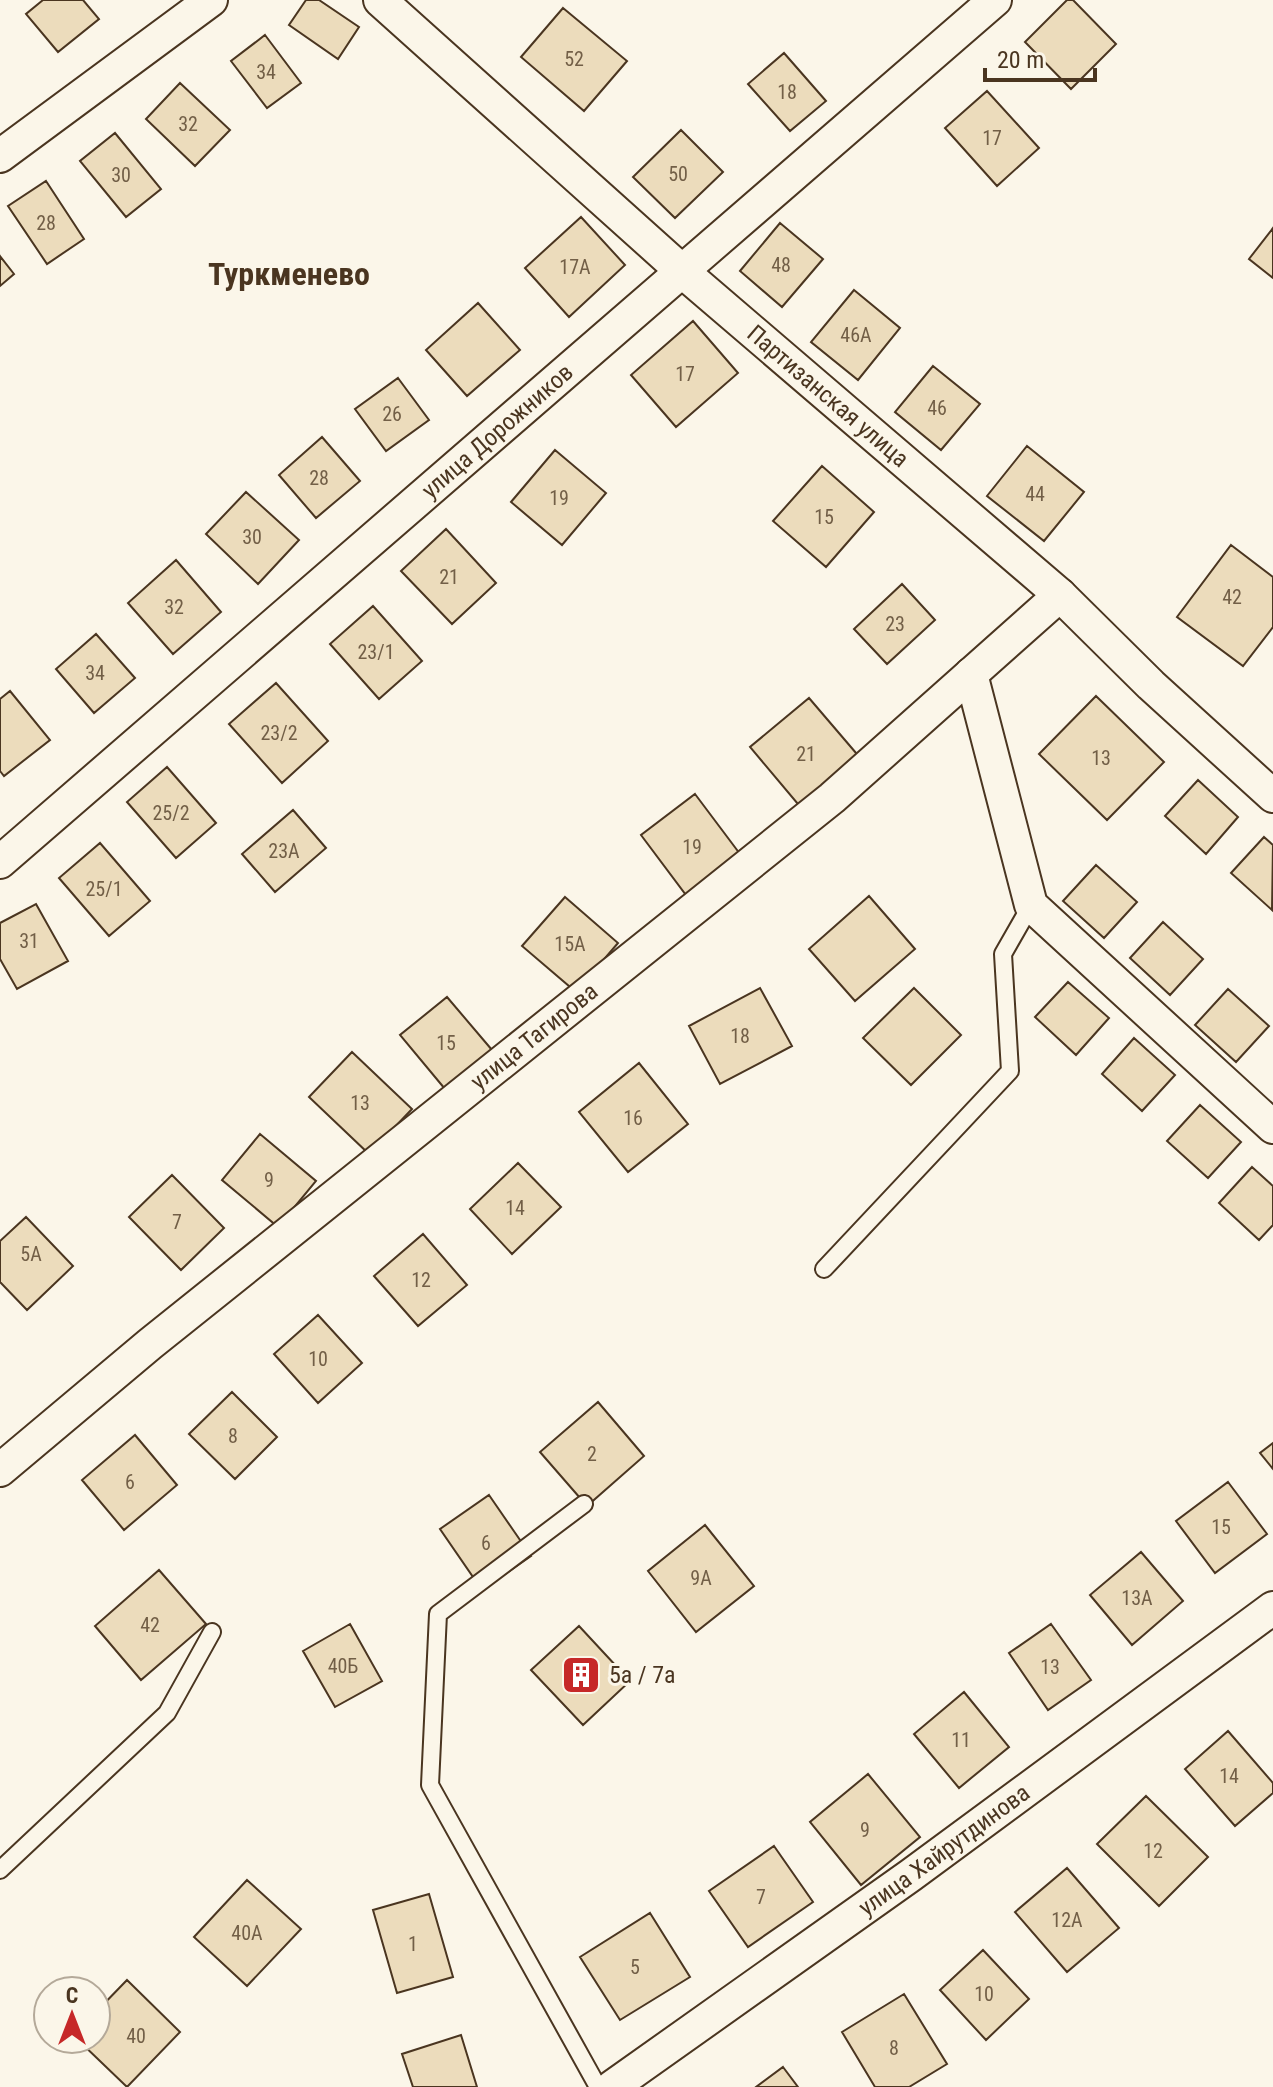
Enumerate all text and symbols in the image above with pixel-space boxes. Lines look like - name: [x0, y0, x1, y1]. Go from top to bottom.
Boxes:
- scale bar: [985, 32, 1095, 82]
- text: 20 m: [997, 46, 1044, 74]
- house number: 52: [564, 47, 584, 71]
- house number: 34: [256, 60, 276, 84]
- house number: 18: [777, 80, 797, 104]
- house number: 32: [178, 112, 198, 136]
- house number: 17: [982, 126, 1002, 150]
- house number: 50: [668, 162, 688, 186]
- house number: 30: [111, 163, 131, 187]
- house number: 28: [36, 211, 56, 235]
- house number: 48: [771, 253, 791, 277]
- district label: Туркменево: [208, 255, 370, 293]
- house number: 17А: [559, 255, 591, 279]
- street label: Партизанская улица: [742, 319, 914, 473]
- house number: 46А: [840, 323, 872, 347]
- street label: улица Дорожников: [416, 358, 579, 504]
- house number: 17: [675, 362, 695, 386]
- house number: 46: [927, 396, 947, 420]
- house number: 26: [382, 402, 402, 426]
- house number: 28: [309, 466, 329, 490]
- house number: 44: [1025, 482, 1045, 506]
- house number: 19: [549, 486, 569, 510]
- house number: 15: [814, 505, 834, 529]
- house number: 30: [242, 525, 262, 549]
- house number: 21: [439, 565, 459, 589]
- house number: 42: [1222, 585, 1242, 609]
- house number: 32: [164, 595, 184, 619]
- house number: 23: [885, 612, 905, 636]
- house number: 23/1: [357, 640, 395, 664]
- house number: 34: [85, 661, 105, 685]
- house number: 23/2: [260, 721, 298, 745]
- house number: 21: [796, 742, 816, 766]
- house number: 13: [1091, 746, 1111, 770]
- house number: 25/2: [152, 801, 190, 825]
- house number: 19: [682, 835, 702, 859]
- house number: 23А: [268, 839, 300, 863]
- house number: 25/1: [85, 877, 123, 901]
- house number: 31: [19, 929, 39, 953]
- house number: 15А: [554, 932, 586, 956]
- street label: улица Тагирова: [465, 977, 603, 1096]
- house number: 18: [730, 1024, 750, 1048]
- house number: 15: [436, 1031, 456, 1055]
- house number: 13: [350, 1091, 370, 1115]
- house number: 16: [623, 1106, 643, 1130]
- house number: 9: [264, 1168, 274, 1192]
- house number: 14: [505, 1196, 525, 1220]
- house number: 7: [172, 1210, 182, 1234]
- house number: 5А: [20, 1242, 42, 1266]
- house number: 12: [411, 1268, 431, 1292]
- house number: 10: [308, 1347, 328, 1371]
- house number: 8: [228, 1424, 238, 1448]
- house number: 2: [587, 1442, 597, 1466]
- house number: 6: [125, 1470, 135, 1494]
- house number: 15: [1211, 1515, 1231, 1539]
- house number: 6: [481, 1531, 491, 1555]
- house number: 9А: [690, 1566, 712, 1590]
- house number: 13А: [1121, 1586, 1153, 1610]
- house number: 42: [140, 1613, 160, 1637]
- house number: 40Б: [328, 1654, 358, 1678]
- building icon: 5а / 7а: [560, 1654, 602, 1696]
- house number: 13: [1040, 1655, 1060, 1679]
- place label: 5а / 7а: [609, 1661, 676, 1689]
- house number: 11: [951, 1728, 971, 1752]
- house number: 14: [1219, 1764, 1239, 1788]
- street label: улица Хайрутдинова: [853, 1778, 1035, 1922]
- house number: 9: [860, 1818, 870, 1842]
- house number: 12: [1143, 1839, 1163, 1863]
- house number: 7: [756, 1885, 766, 1909]
- house number: 12А: [1051, 1908, 1083, 1932]
- house number: 40А: [231, 1921, 263, 1945]
- house number: 1: [408, 1932, 418, 1956]
- house number: 5: [630, 1955, 640, 1979]
- north arrow: [32, 1975, 112, 2055]
- house number: 10: [974, 1982, 994, 2006]
- text: С: [66, 1983, 78, 2008]
- house number: 40: [126, 2024, 146, 2048]
- house number: 8: [889, 2036, 899, 2060]

